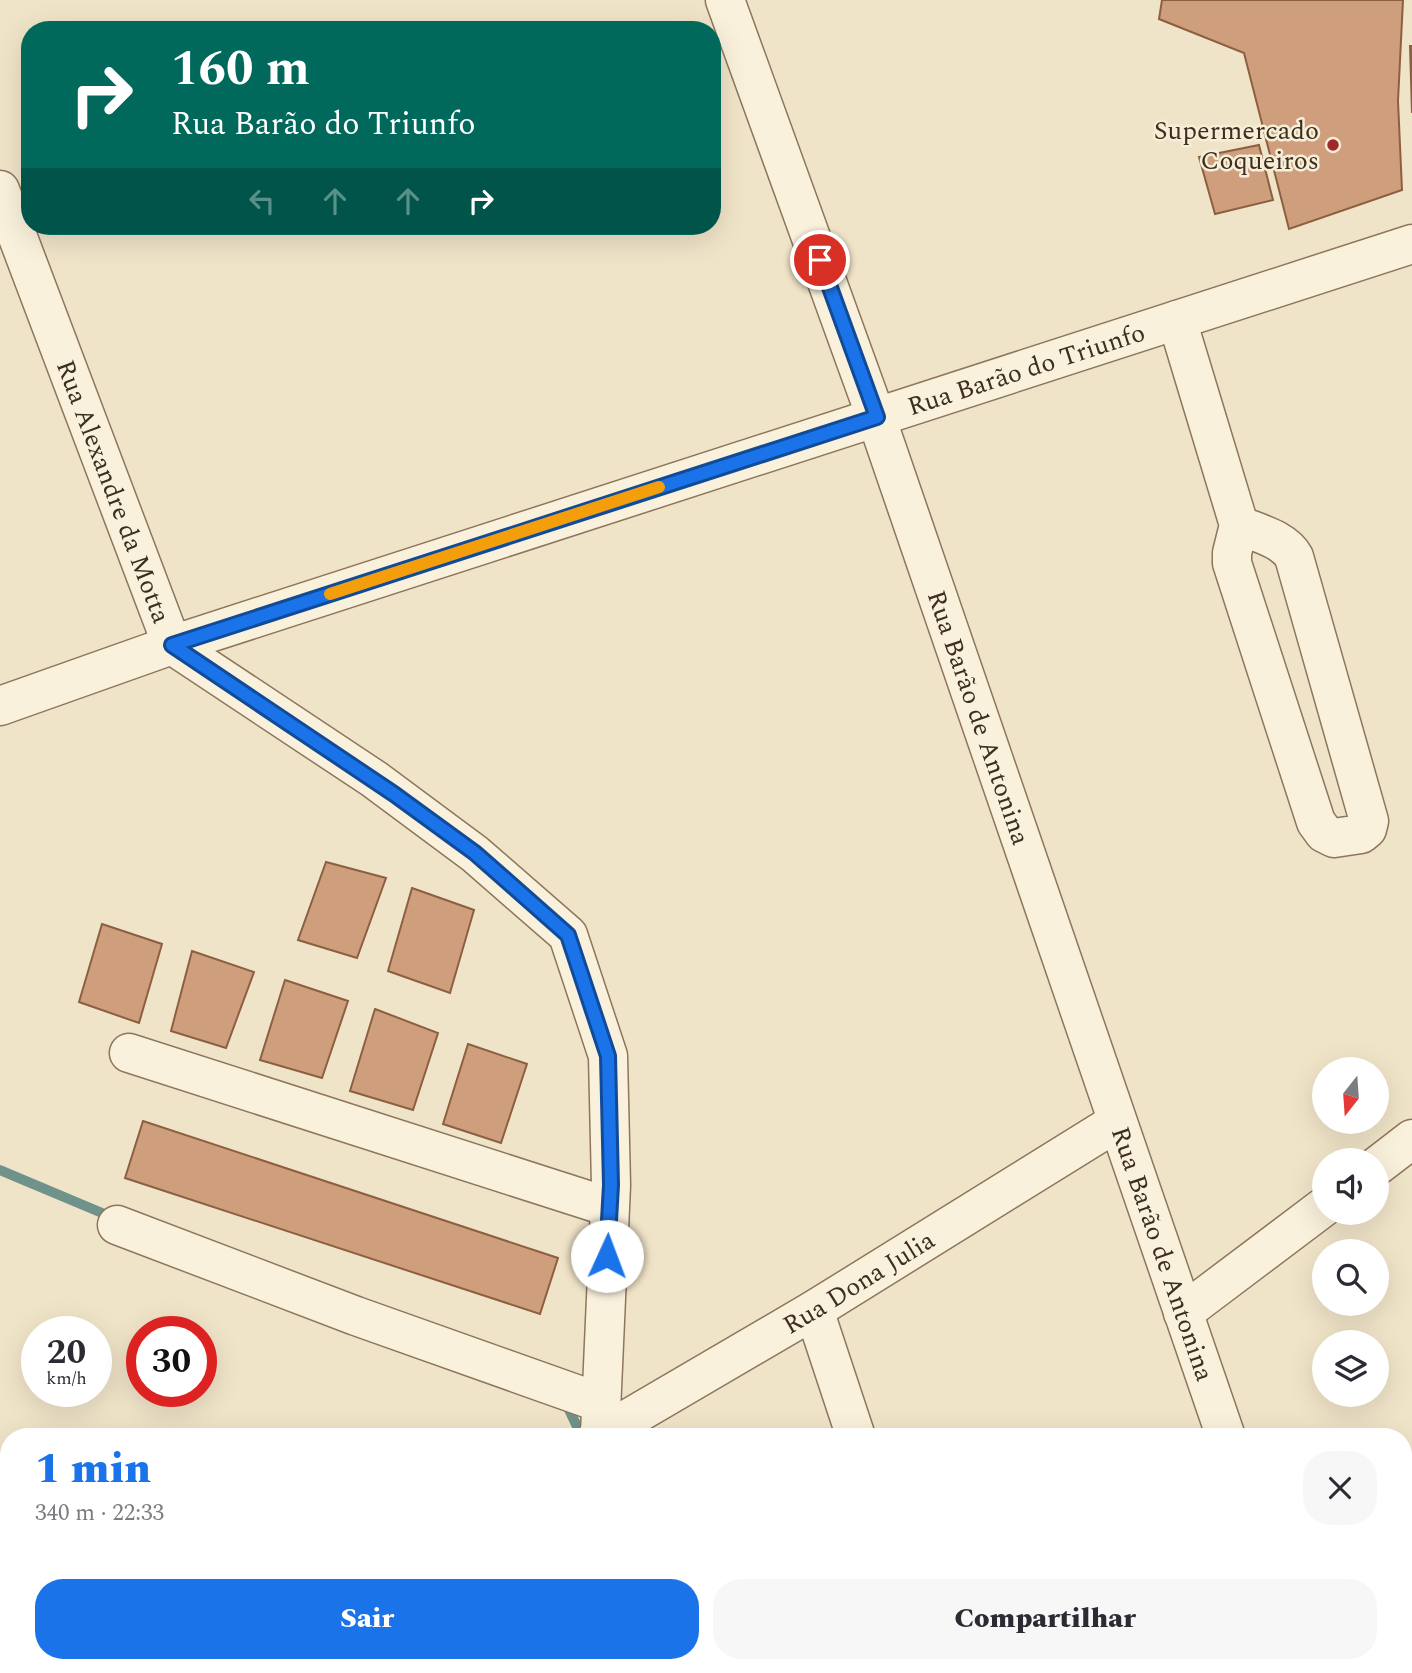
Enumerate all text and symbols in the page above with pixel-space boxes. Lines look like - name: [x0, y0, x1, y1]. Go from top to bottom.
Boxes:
- text: 160 m: [171, 32, 310, 107]
- icon: right: [56, 49, 147, 140]
- text: Rua Barão do Triunfo: [171, 100, 476, 149]
- place label: Supermercado Coqueiros: [1154, 111, 1319, 181]
- marker: Supermercado Coqueiros: [1325, 137, 1341, 153]
- icon: left: [243, 182, 281, 220]
- icon: ahead: [316, 182, 354, 220]
- icon: ahead: [389, 182, 427, 220]
- icon: right: [462, 182, 500, 220]
- pin: [790, 230, 850, 290]
- icon: arrive: [801, 241, 839, 279]
- street label: Rua Barão do Triunfo: [902, 313, 1150, 427]
- street label: Rua Alexandre da Motta: [45, 354, 181, 629]
- street label: Rua Barão de Antonina: [916, 585, 1040, 851]
- north arrow: [1312, 1057, 1390, 1134]
- map controls: [1312, 1057, 1389, 1407]
- street label: Rua Barão de Antonina: [1100, 1121, 1224, 1387]
- button: sound: [1312, 1148, 1389, 1225]
- position arrow: [570, 1219, 644, 1293]
- street label: Rua Dona Julia: [775, 1221, 943, 1345]
- button: search: [1312, 1239, 1389, 1316]
- speed limit sign: 30: [126, 1316, 217, 1407]
- text: 20: [47, 1326, 86, 1379]
- button: layers: [1312, 1330, 1389, 1407]
- text: km/h: [46, 1365, 87, 1392]
- text: 1 min: [35, 1438, 151, 1501]
- button: close: [1303, 1451, 1377, 1525]
- text: 340 m · 22:33: [35, 1496, 164, 1531]
- button: Sair: [35, 1579, 699, 1659]
- button: Compartilhar: [713, 1579, 1377, 1659]

